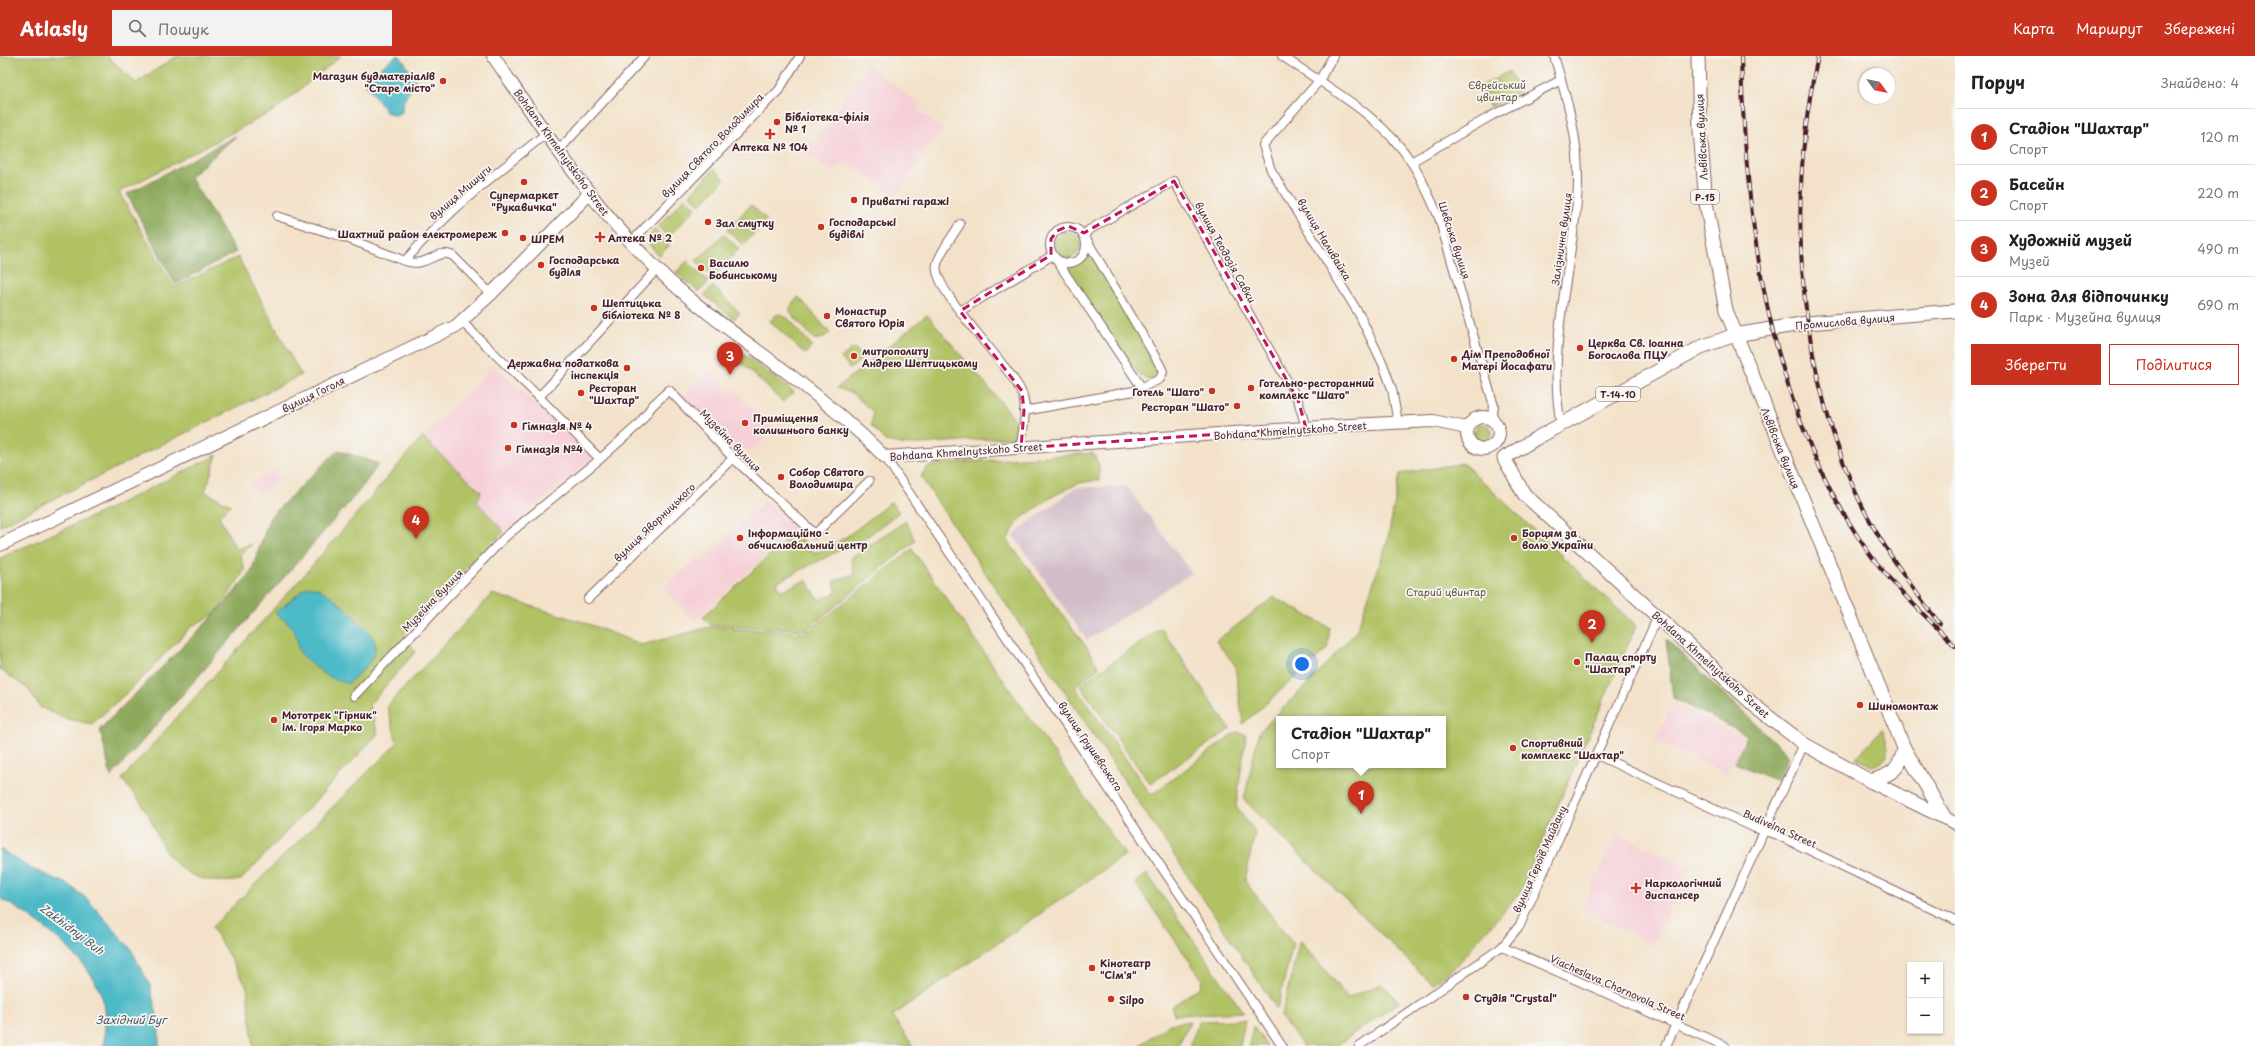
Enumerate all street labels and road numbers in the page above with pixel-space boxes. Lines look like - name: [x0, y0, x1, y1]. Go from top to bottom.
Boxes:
- street label: Bohdana Khmelnytskoho Street: [510, 85, 613, 219]
- street label: вулиця Святого Володимира: [658, 89, 767, 201]
- street label: Львівська вулиця: [1691, 93, 1711, 181]
- street label: вулиця Мишуги: [426, 161, 495, 223]
- road number: Р-15: [1691, 190, 1719, 204]
- street label: Залізнична вулиця: [1547, 192, 1575, 287]
- street label: вулиця Наливайка: [1295, 195, 1356, 284]
- street label: вулиця Теодозія Савки: [1192, 199, 1260, 305]
- street label: Шевська вулиця: [1435, 199, 1475, 281]
- street label: Промислова вулиця: [1795, 309, 1895, 333]
- street label: вулиця Гоголя: [279, 372, 347, 416]
- road number: Т-14-10: [1596, 387, 1640, 401]
- street label: Музейна вулиця: [696, 405, 765, 475]
- street label: Львівська вулиця: [1758, 405, 1804, 491]
- street label: Bohdana Khmelnytskoho Street: [1213, 417, 1367, 444]
- street label: Bohdana Khmelnytskoho Street: [889, 438, 1043, 465]
- street label: вулиця Яворницького: [610, 479, 698, 565]
- street label: Музейна вулиця: [398, 565, 467, 635]
- street label: Bohdana Khmelnytskoho Street: [1648, 607, 1773, 722]
- street label: вулиця Грушевського: [1054, 698, 1127, 795]
- street label: вулиця Героїв Майдану: [1509, 803, 1570, 915]
- street label: Budivelna Street: [1741, 805, 1819, 851]
- street label: Viacheslava Chornovola Street: [1548, 950, 1688, 1024]

